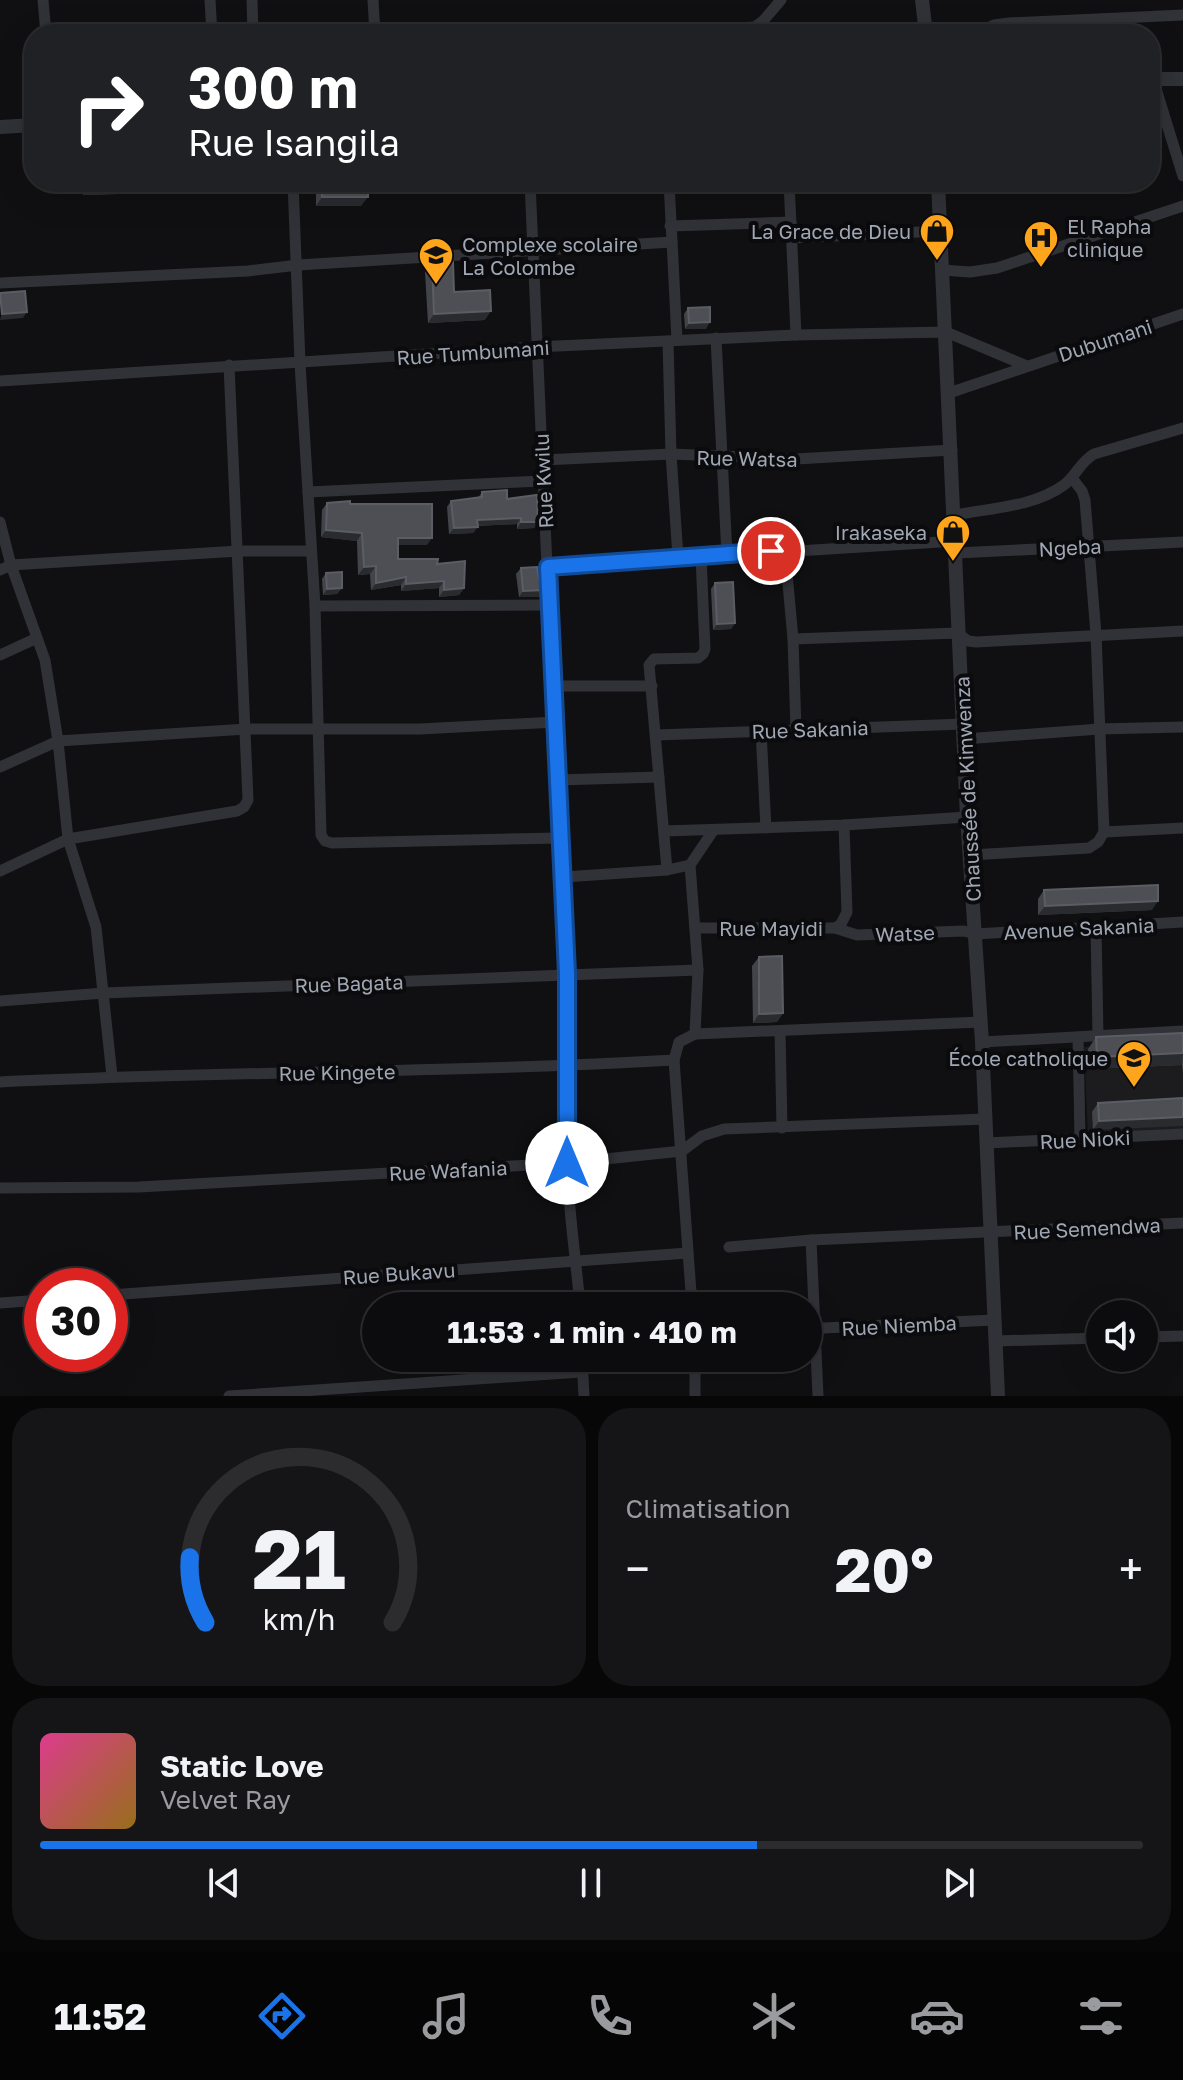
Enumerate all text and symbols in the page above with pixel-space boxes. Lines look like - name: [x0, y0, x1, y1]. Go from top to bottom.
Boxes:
- text: 300 m: [188, 53, 358, 120]
- icon: right: [56, 56, 160, 160]
- text: Rue Isangila: [188, 121, 400, 164]
- shop icon: La Grace de Dieu: [918, 212, 956, 262]
- place label: El Rapha clinique: [1067, 214, 1151, 261]
- place label: La Grace de Dieu: [751, 219, 911, 243]
- hospital icon: El Rapha clinique: [1022, 219, 1060, 269]
- place label: Complexe scolaire La Colombe: [462, 232, 638, 279]
- school or university icon: Complexe scolaire La Colombe: [417, 236, 455, 286]
- street label: Dubumani: [1055, 314, 1155, 366]
- street label: Rue Tumbumani: [396, 335, 550, 369]
- street label: Rue Kwilu: [529, 433, 557, 529]
- street label: Rue Watsa: [696, 445, 798, 471]
- shop icon: Irakaseka: [934, 513, 972, 563]
- pin: [737, 517, 805, 585]
- place label: Irakaseka: [835, 520, 927, 544]
- icon: arrive: [749, 529, 793, 573]
- street label: Ngeba: [1038, 533, 1102, 561]
- street label: Chaussée de Kimwenza: [949, 676, 985, 902]
- street label: Rue Sakania: [751, 715, 869, 743]
- street label: Avenue Sakania: [1003, 912, 1155, 944]
- street label: Rue Mayidi: [719, 916, 823, 940]
- street label: Watse: [875, 920, 935, 946]
- street label: Rue Bagata: [294, 969, 404, 997]
- school or university icon: École catholique: [1115, 1039, 1153, 1089]
- place label: École catholique: [948, 1046, 1108, 1070]
- street label: Rue Kingete: [278, 1059, 396, 1085]
- position arrow: [525, 1121, 609, 1205]
- street label: Rue Nioki: [1039, 1125, 1131, 1153]
- street label: Rue Wafania: [388, 1155, 508, 1185]
- street label: Rue Semendwa: [1013, 1212, 1161, 1244]
- street label: Rue Bukavu: [342, 1257, 456, 1289]
- speed limit sign: 30: [24, 1268, 128, 1372]
- map controls: [1086, 1300, 1158, 1372]
- button: sound: [1086, 1300, 1158, 1372]
- street label: Rue Niemba: [841, 1310, 957, 1340]
- text: 11:53 · 1 min · 410 m: [447, 1314, 737, 1350]
- text: Climatisation: [626, 1493, 790, 1524]
- text: 21: [252, 1507, 346, 1607]
- text: 20°: [835, 1533, 934, 1605]
- text: −: [626, 1542, 650, 1595]
- text: +: [1119, 1542, 1143, 1595]
- text: km/h: [262, 1602, 335, 1636]
- text: Static Love: [160, 1748, 324, 1784]
- text: Velvet Ray: [160, 1784, 291, 1815]
- icon: previous: [202, 1861, 246, 1905]
- icon: pause: [569, 1861, 613, 1905]
- icon: next: [937, 1861, 981, 1905]
- icon: directions: [254, 1988, 310, 2044]
- icon: music: [418, 1988, 474, 2044]
- icon: phone: [582, 1988, 638, 2044]
- icon: climate: [746, 1988, 802, 2044]
- icon: car: [909, 1988, 965, 2044]
- icon: filters: [1073, 1988, 1129, 2044]
- text: 11:52: [54, 1995, 146, 2038]

